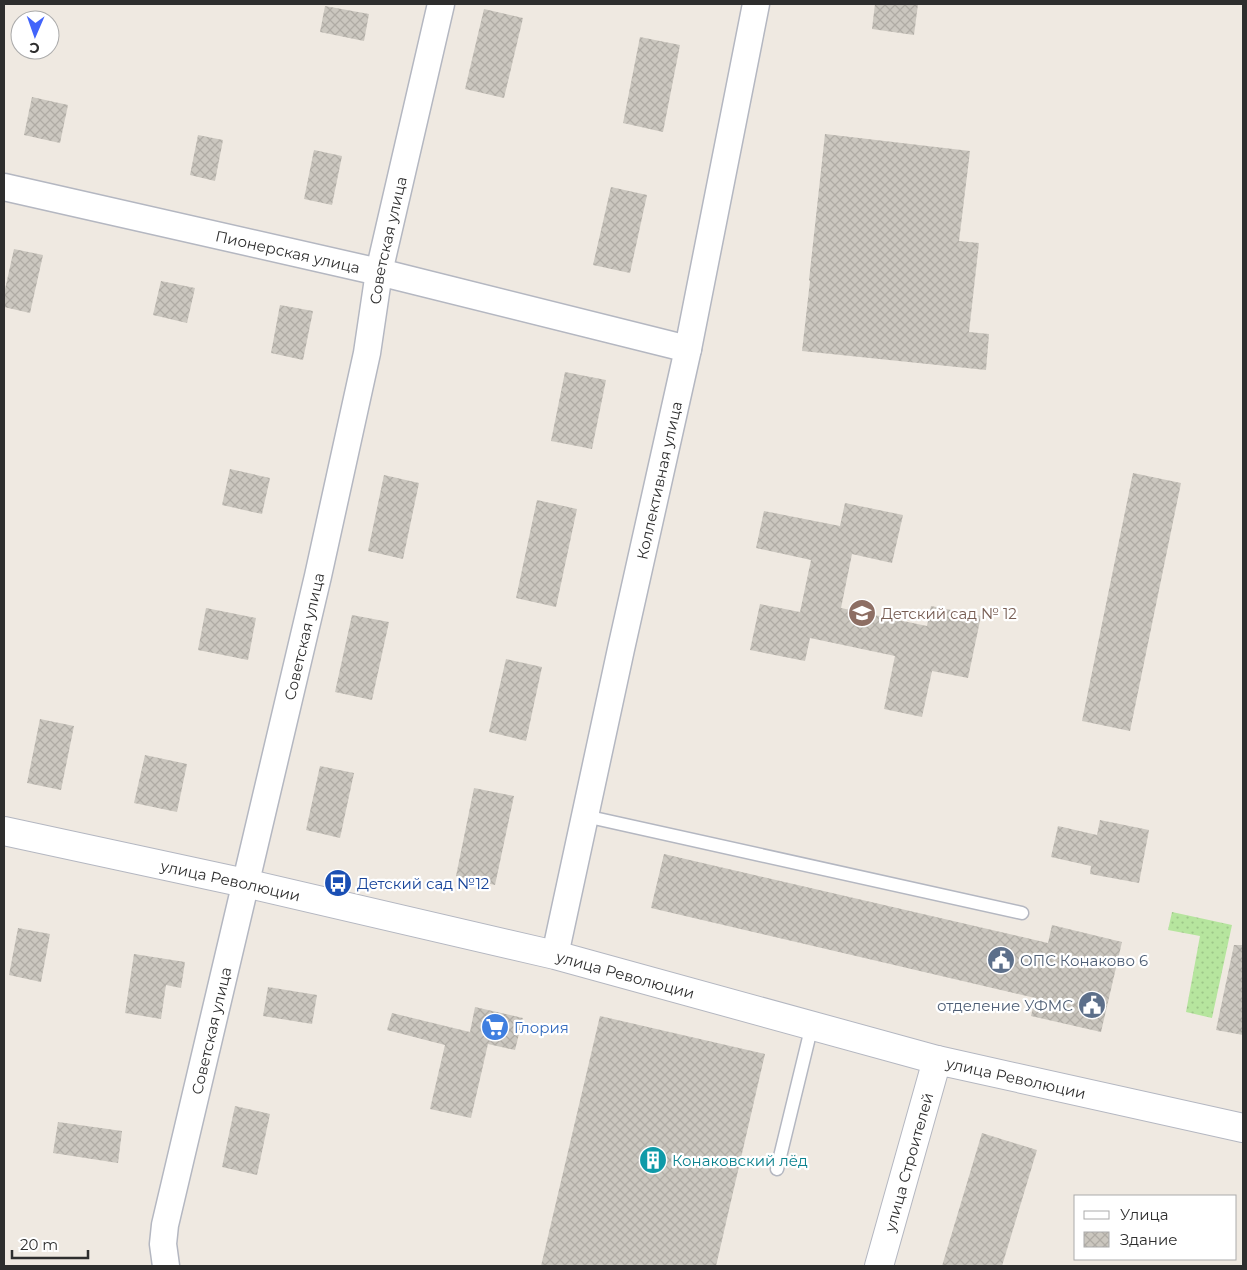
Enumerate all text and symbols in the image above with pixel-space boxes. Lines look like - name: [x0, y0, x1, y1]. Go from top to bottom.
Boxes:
- north arrow: [10, 10, 60, 60]
- text: С: [29, 39, 40, 57]
- street label: Советская улица: [365, 174, 410, 306]
- street label: Пионерская улица: [214, 226, 362, 277]
- street label: Коллективная улица: [632, 399, 686, 561]
- street label: Советская улица: [280, 571, 328, 702]
- school or university icon: Детский сад № 12: [847, 598, 877, 628]
- place label: Детский сад № 12: [881, 604, 1017, 623]
- street label: улица Революции: [158, 855, 302, 905]
- bus stop icon: Детский сад №12: [323, 868, 353, 898]
- place label: Детский сад №12: [357, 874, 489, 893]
- public building icon: ОПС Конаково 6: [986, 945, 1016, 975]
- street label: улица Революции: [553, 946, 697, 1002]
- place label: ОПС Конаково 6: [1020, 951, 1148, 970]
- street label: Советская улица: [187, 965, 235, 1096]
- public building icon: отделение УФМС: [1077, 990, 1107, 1020]
- place label: отделение УФМС: [937, 996, 1073, 1015]
- supermarket icon: Глория: [480, 1012, 510, 1042]
- place label: Глория: [514, 1018, 569, 1037]
- street label: улица Революции: [943, 1053, 1088, 1102]
- street label: улица Строителей: [879, 1090, 937, 1235]
- building icon: Конаковский лёд: [638, 1145, 668, 1175]
- place label: Конаковский лёд: [672, 1151, 808, 1170]
- legend: [1074, 1195, 1237, 1260]
- text: Улица: [1120, 1205, 1168, 1224]
- scale bar: [12, 1228, 89, 1260]
- text: Здание: [1120, 1230, 1178, 1249]
- text: 20 m: [20, 1235, 58, 1254]

